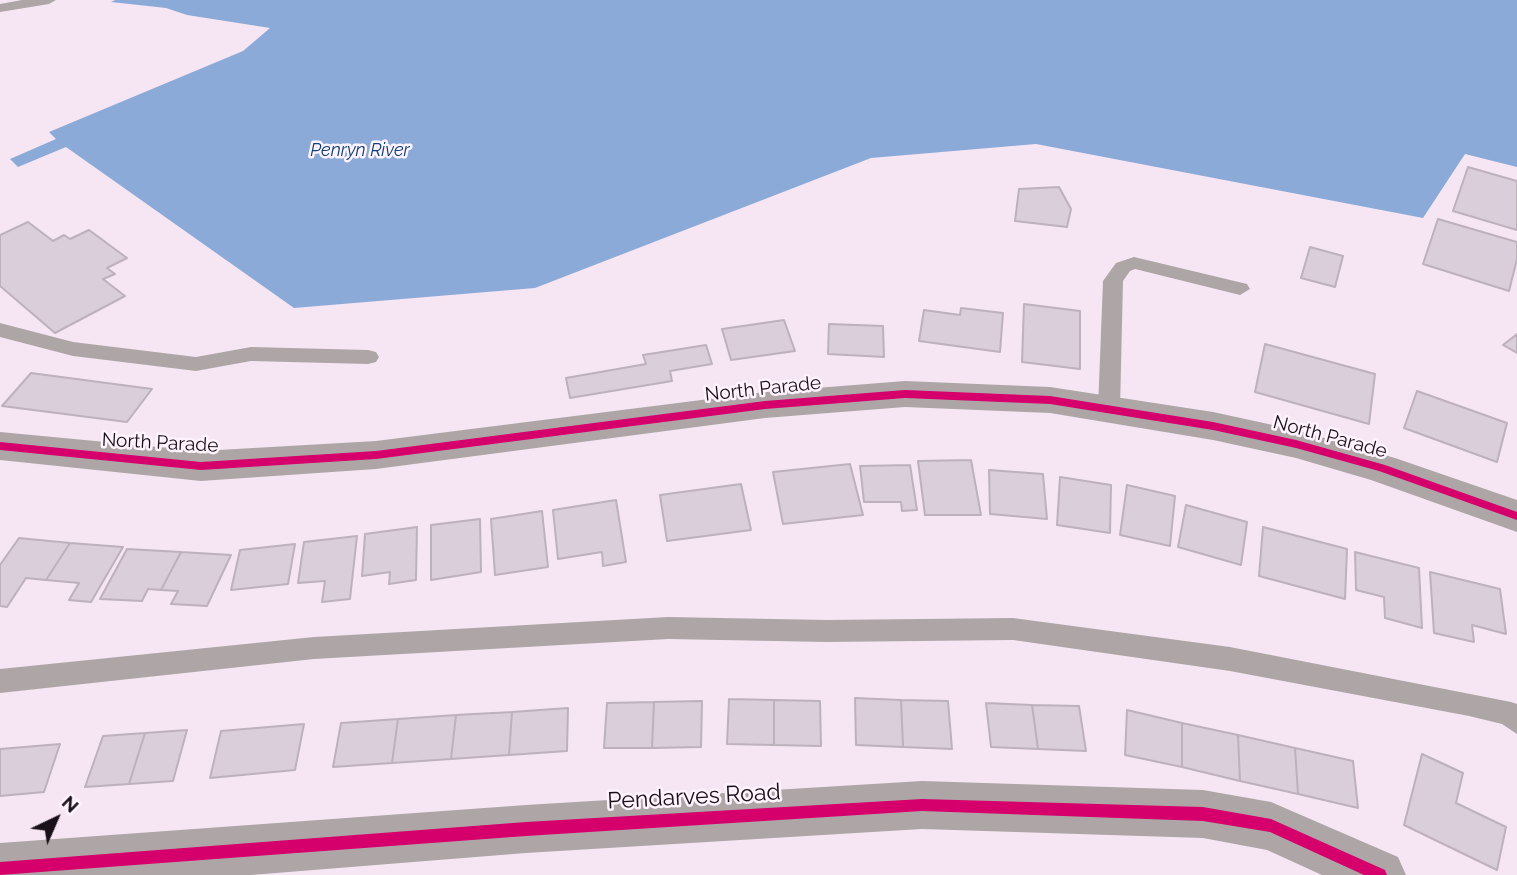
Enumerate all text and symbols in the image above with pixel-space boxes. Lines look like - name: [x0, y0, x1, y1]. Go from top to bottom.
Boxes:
- water label: Penryn River: [310, 140, 410, 162]
- street label: North Parade: [704, 372, 822, 406]
- street label: North Parade: [1271, 411, 1389, 463]
- street label: North Parade: [101, 429, 219, 457]
- street label: Pendarves Road: [607, 779, 781, 815]
- north arrow: [21, 784, 91, 854]
- text: N: [58, 791, 83, 817]

